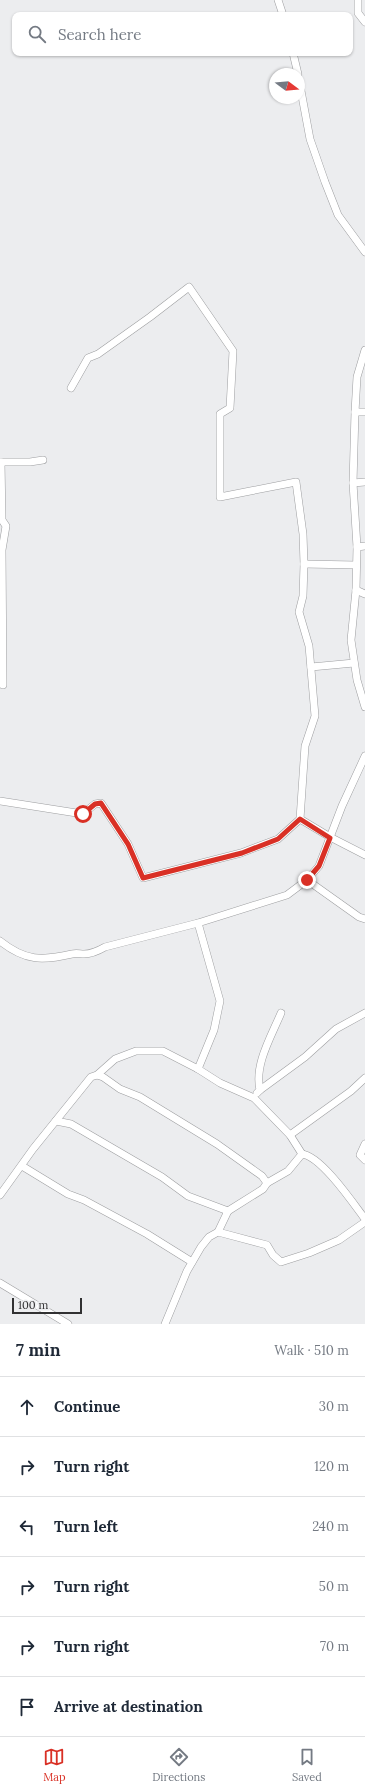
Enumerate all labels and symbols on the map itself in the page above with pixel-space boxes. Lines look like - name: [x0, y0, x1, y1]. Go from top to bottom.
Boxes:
- north arrow: [269, 68, 305, 104]
- route start: [74, 805, 92, 823]
- route end: [298, 871, 316, 889]
- scale bar: [12, 1296, 82, 1315]

